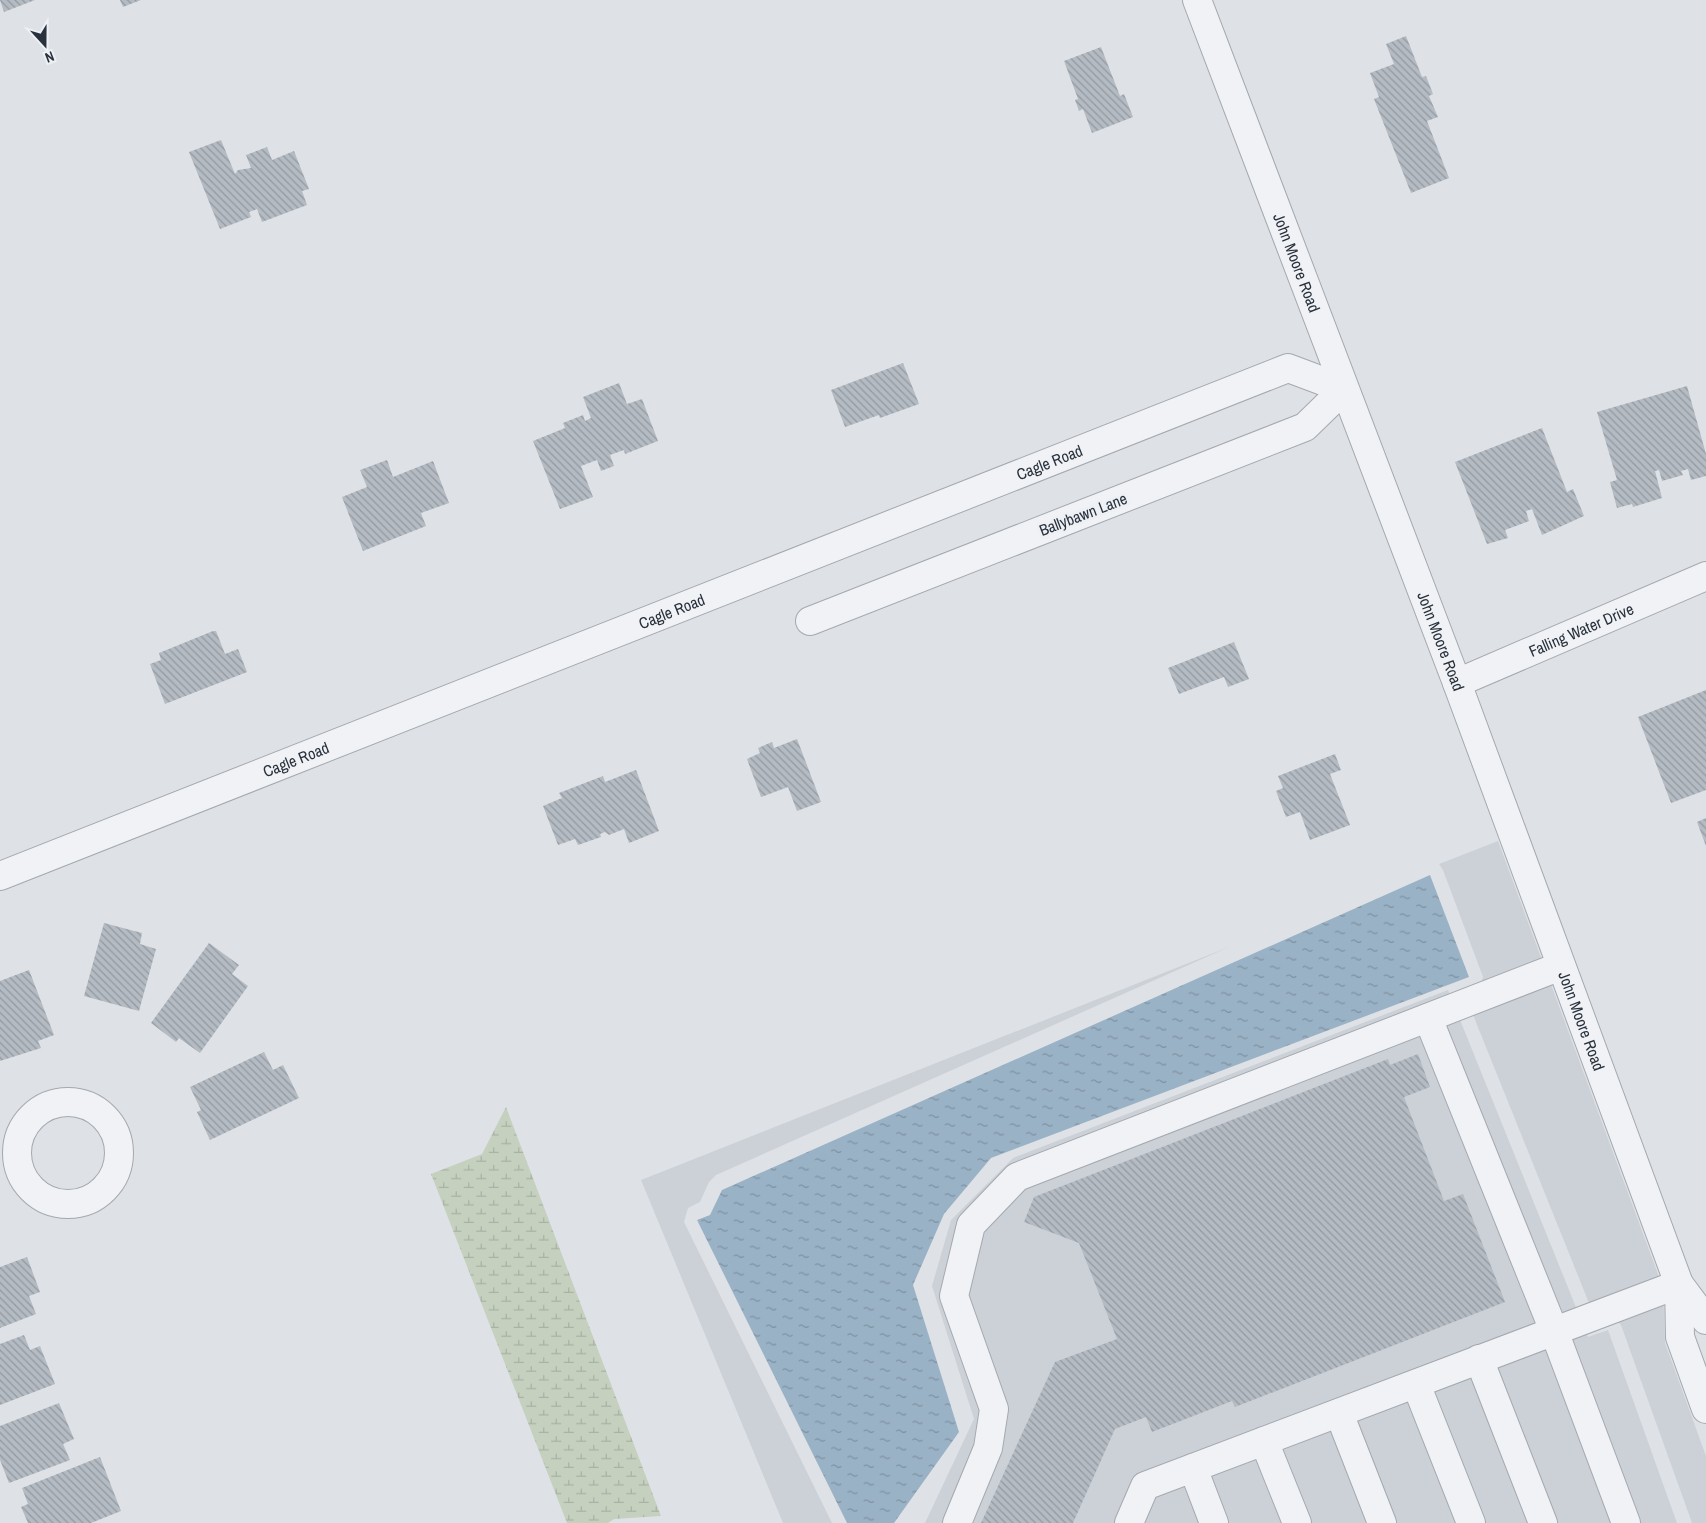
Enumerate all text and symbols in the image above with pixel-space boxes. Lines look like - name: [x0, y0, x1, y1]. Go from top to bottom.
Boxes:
- north arrow: [20, 20, 70, 70]
- text: N: [43, 47, 57, 67]
- street label: John Moore Road: [1268, 210, 1326, 315]
- street label: Cagle Road: [1013, 439, 1086, 485]
- street label: Ballybawn Lane: [1036, 487, 1130, 541]
- street label: Cagle Road: [635, 588, 708, 634]
- street label: John Moore Road: [1412, 588, 1470, 694]
- street label: Falling Water Drive: [1525, 597, 1637, 662]
- street label: Cagle Road: [260, 736, 332, 782]
- street label: John Moore Road: [1553, 968, 1610, 1074]

